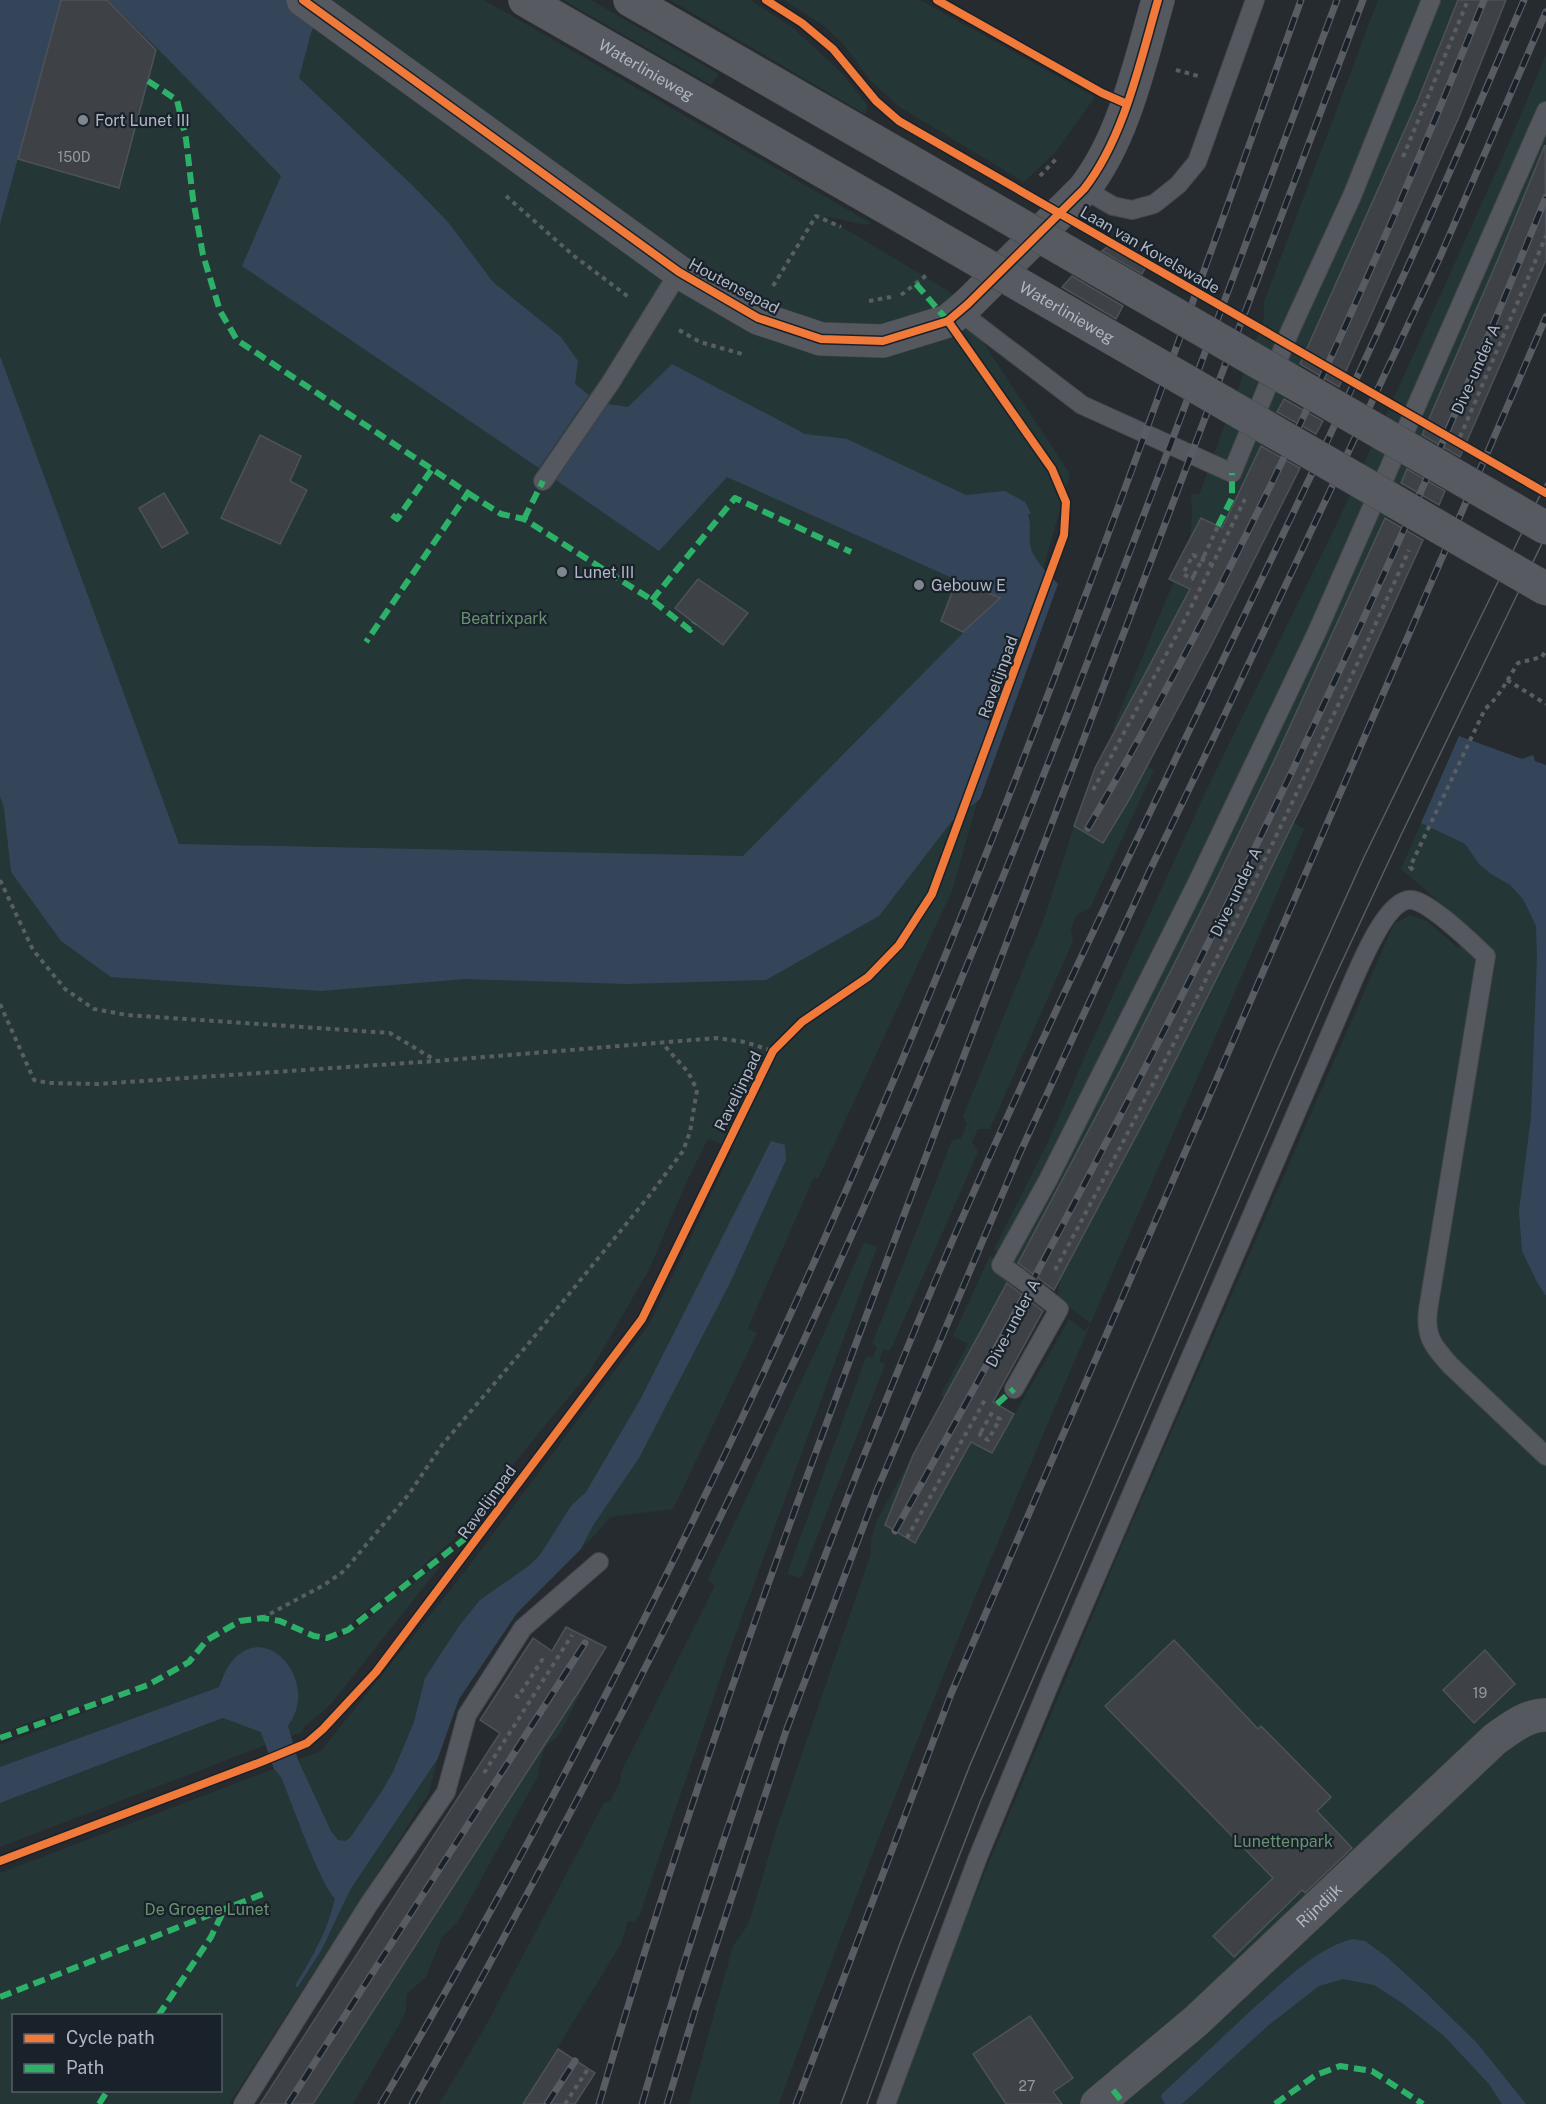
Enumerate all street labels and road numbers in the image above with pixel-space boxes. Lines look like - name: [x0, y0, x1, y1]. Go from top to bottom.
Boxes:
- street label: Waterlinieweg: [595, 35, 697, 105]
- street label: Laan van Kovelswade: [1077, 202, 1223, 298]
- street label: Houtensepad: [686, 254, 782, 318]
- street label: Waterlinieweg: [1016, 277, 1118, 347]
- street label: Dive-under A: [1448, 321, 1504, 417]
- street label: Ravelijnpad: [974, 633, 1022, 721]
- street label: Dive-under A: [1206, 844, 1266, 940]
- street label: Ravelijnpad: [711, 1048, 765, 1134]
- street label: Dive-under A: [982, 1276, 1044, 1370]
- street label: Ravelijnpad: [454, 1462, 520, 1542]
- street label: Rijndijk: [1292, 1879, 1345, 1931]

